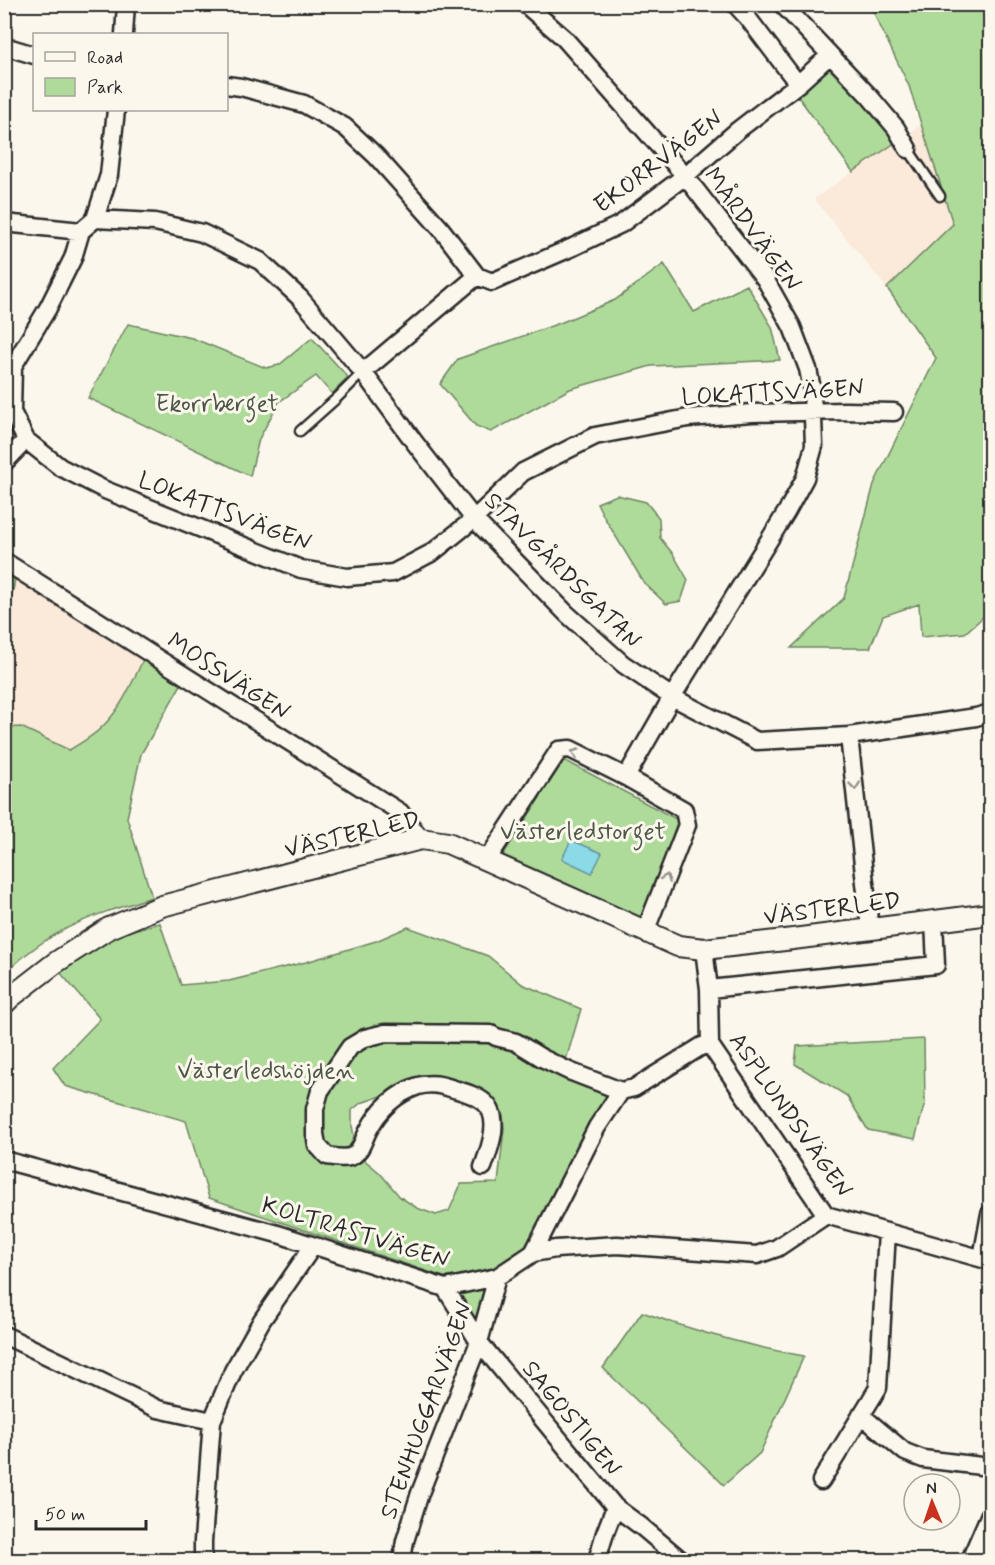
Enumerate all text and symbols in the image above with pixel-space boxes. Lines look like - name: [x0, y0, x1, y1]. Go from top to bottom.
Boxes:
- legend: [33, 33, 228, 111]
- text: Road: [87, 46, 123, 70]
- text: Park: [87, 76, 123, 100]
- street label: EKORRVÄGEN: [588, 103, 730, 221]
- street label: MÅRDVÄGEN: [696, 161, 807, 298]
- street label: LOKATTSVÄGEN: [681, 373, 865, 414]
- park label: Ekorrberget: [155, 389, 279, 423]
- street label: LOKATTSVÄGEN: [133, 465, 315, 560]
- street label: STAVGÅRDSGATAN: [477, 486, 647, 656]
- street label: MOSSVÄGEN: [161, 626, 296, 729]
- one-way arrow: [571, 747, 581, 760]
- one-way arrow: [848, 782, 861, 791]
- street label: VÄSTERLED: [282, 805, 423, 866]
- park label: Västerledstorget: [500, 817, 666, 851]
- one-way arrow: [659, 873, 671, 884]
- street label: VÄSTERLED: [762, 886, 903, 933]
- street label: ASPLUNDSVÄGEN: [721, 1027, 859, 1205]
- park label: Västerledshöjden: [177, 1056, 355, 1087]
- street label: KOLTRASTVÄGEN: [258, 1190, 453, 1277]
- street label: STENHUGGARVÄGEN: [374, 1297, 481, 1524]
- street label: SAGOSTIGEN: [515, 1355, 627, 1484]
- north arrow: [902, 1472, 962, 1532]
- text: N: [926, 1478, 937, 1499]
- scale bar: [36, 1493, 146, 1531]
- text: 50 m: [45, 1503, 85, 1527]

